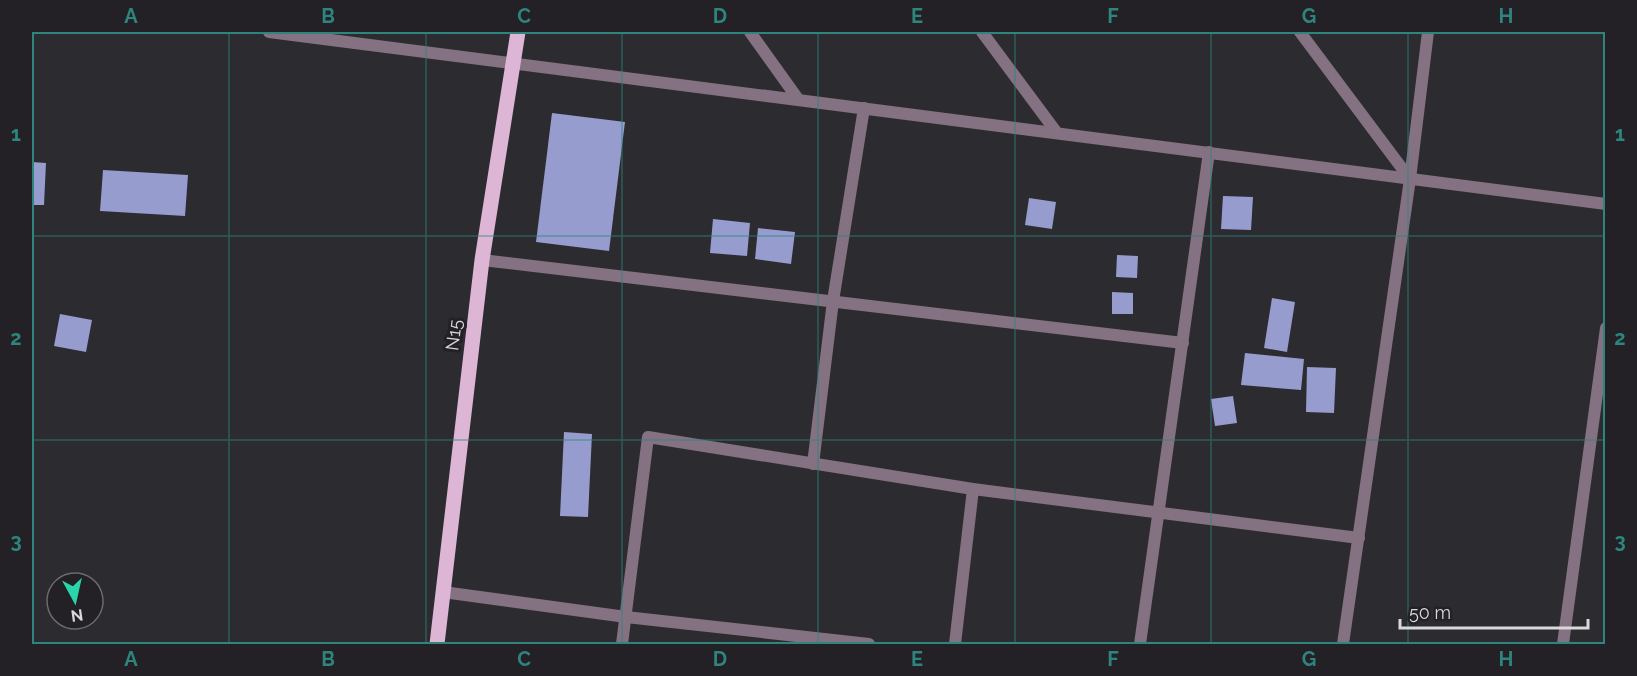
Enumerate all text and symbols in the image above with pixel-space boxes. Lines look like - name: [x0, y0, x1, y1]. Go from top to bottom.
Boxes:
- text: A: [124, 4, 138, 28]
- text: B: [321, 4, 335, 28]
- text: C: [517, 4, 531, 28]
- text: D: [713, 4, 727, 28]
- text: E: [911, 4, 923, 28]
- text: F: [1107, 4, 1119, 28]
- text: G: [1302, 4, 1316, 28]
- text: H: [1499, 4, 1513, 28]
- text: 1: [11, 122, 21, 146]
- text: 1: [1615, 122, 1625, 146]
- street label: N15: [441, 318, 466, 352]
- text: 2: [10, 326, 22, 350]
- text: 2: [1614, 326, 1626, 350]
- text: 3: [10, 529, 22, 553]
- text: 3: [1614, 529, 1626, 553]
- north arrow: [45, 571, 105, 631]
- scale bar: [1400, 592, 1588, 630]
- text: 50 m: [1409, 602, 1451, 623]
- text: N: [70, 605, 84, 626]
- text: A: [124, 647, 138, 671]
- text: B: [321, 647, 335, 671]
- text: C: [517, 647, 531, 671]
- text: D: [713, 647, 727, 671]
- text: E: [911, 647, 923, 671]
- text: F: [1107, 647, 1119, 671]
- text: G: [1302, 647, 1316, 671]
- text: H: [1499, 647, 1513, 671]

